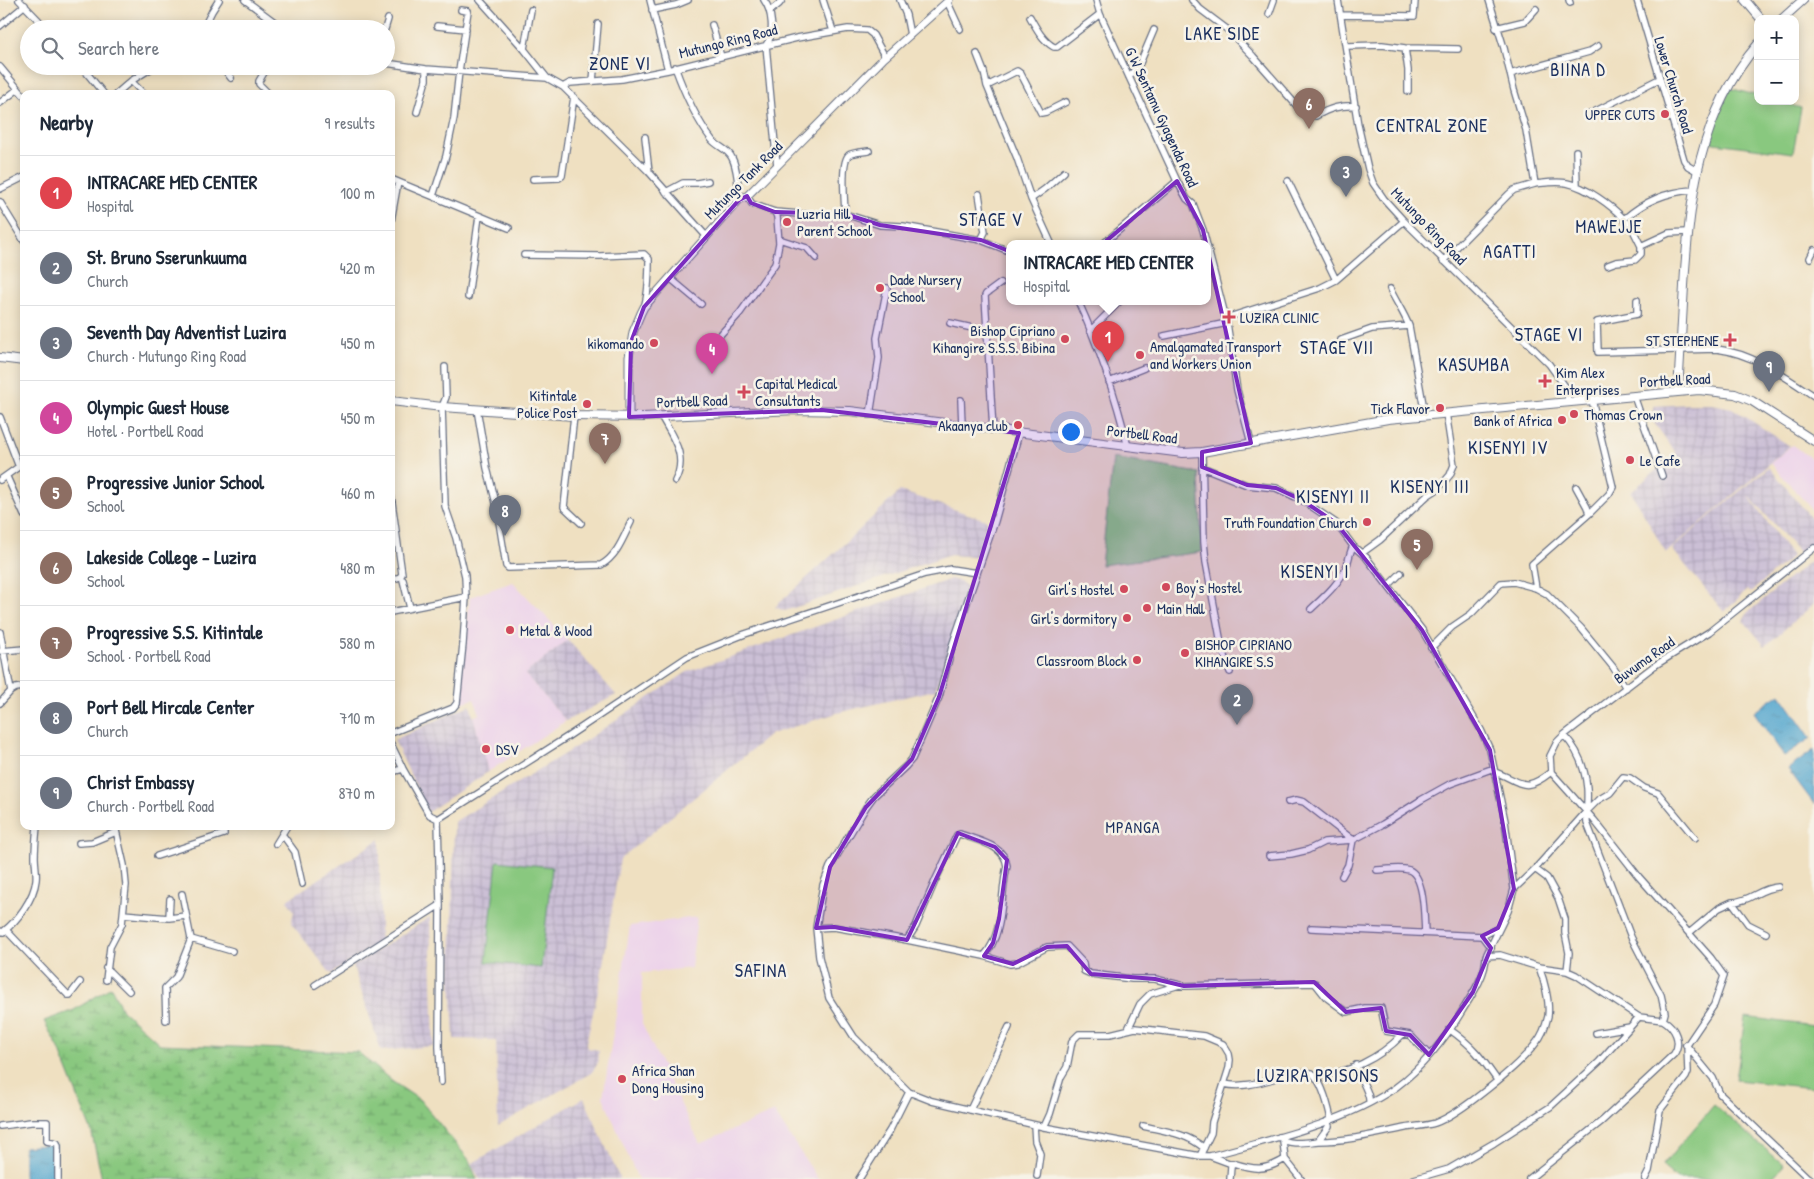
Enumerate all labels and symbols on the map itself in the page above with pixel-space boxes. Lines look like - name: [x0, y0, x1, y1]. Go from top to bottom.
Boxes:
- street label: Mutungo Ring Road: [677, 19, 780, 63]
- district label: LAKE SIDE: [1186, 21, 1261, 46]
- street label: Lower Church Road: [1649, 34, 1699, 136]
- street label: G W Sentamu Gyagenda Road: [1120, 44, 1204, 191]
- district label: ZONE VI: [589, 51, 651, 76]
- district label: BIINA D: [1550, 57, 1606, 82]
- pin: 6: [1293, 88, 1325, 129]
- place label: UPPER CUTS: [1585, 104, 1655, 125]
- marker: UPPER CUTS: [1659, 108, 1671, 120]
- district label: CENTRAL ZONE: [1376, 113, 1488, 138]
- street label: Mutungo Tank Road: [699, 136, 787, 224]
- pin: 3: [1330, 156, 1362, 197]
- street label: Mutungo Ring Road: [1386, 182, 1472, 270]
- place label: Luzria Hill Parent School: [797, 203, 872, 241]
- district label: STAGE V: [959, 207, 1023, 232]
- district label: MAWEJJE: [1576, 214, 1642, 239]
- marker: Luzria Hill Parent School: [781, 216, 793, 228]
- district label: AGATTI: [1483, 239, 1537, 264]
- place label: Dade Nursery School: [890, 269, 962, 307]
- marker: Dade Nursery School: [874, 282, 886, 294]
- place label: LUZIRA CLINIC: [1240, 307, 1320, 328]
- marker: LUZIRA CLINIC: [1222, 310, 1236, 324]
- place label: Bishop Cipriano Kihangire S.S.S. Bibina: [933, 320, 1055, 358]
- pin: 1: [1092, 321, 1124, 362]
- district label: STAGE VI: [1515, 322, 1583, 347]
- place label: ST STEPHENE: [1646, 330, 1719, 351]
- place label: kikomando: [587, 333, 644, 354]
- pin: 4: [696, 333, 728, 374]
- marker: Bishop Cipriano Kihangire S.S.S. Bibina: [1059, 333, 1071, 345]
- marker: ST STEPHENE: [1723, 333, 1737, 347]
- district label: STAGE VII: [1300, 335, 1374, 360]
- place label: Amalgamated Transport and Workers Union: [1150, 336, 1282, 374]
- marker: kikomando: [648, 337, 660, 349]
- marker: Amalgamated Transport and Workers Union: [1134, 349, 1146, 361]
- pin: 9: [1753, 351, 1785, 392]
- district label: KASUMBA: [1438, 352, 1510, 377]
- place label: Kim Alex Enterprises: [1556, 362, 1620, 400]
- street label: Portbell Road: [1639, 368, 1711, 392]
- place label: Capital Medical Consultants: [755, 373, 837, 411]
- marker: Kim Alex Enterprises: [1538, 374, 1552, 388]
- place label: Kitintale Police Post: [517, 385, 578, 423]
- marker: Capital Medical Consultants: [737, 385, 751, 399]
- street label: Portbell Road: [656, 389, 728, 413]
- marker: Kitintale Police Post: [581, 398, 593, 410]
- place label: Tick Flavor: [1371, 398, 1430, 419]
- marker: Tick Flavor: [1434, 402, 1446, 414]
- place label: Thomas Crown: [1584, 404, 1663, 425]
- marker: Thomas Crown: [1568, 408, 1580, 420]
- place label: Bank of Africa: [1474, 410, 1552, 431]
- marker: Bank of Africa: [1556, 414, 1568, 426]
- place label: Akaanya club: [938, 415, 1008, 436]
- marker: Akaanya club: [1012, 419, 1024, 431]
- your location: [1058, 419, 1084, 445]
- street label: Portbell Road: [1106, 419, 1179, 449]
- pin: 7: [589, 423, 621, 464]
- district label: KISENYI IV: [1468, 435, 1548, 460]
- place label: Le Cafe: [1640, 450, 1680, 471]
- marker: Le Cafe: [1624, 454, 1636, 466]
- district label: KISENYI III: [1390, 474, 1470, 499]
- district label: KISENYI II: [1296, 484, 1370, 509]
- pin: 8: [489, 495, 521, 536]
- place label: Truth Foundation Church: [1224, 512, 1357, 533]
- marker: Truth Foundation Church: [1361, 516, 1373, 528]
- pin: 5: [1401, 529, 1433, 570]
- district label: KISENYI I: [1281, 559, 1350, 584]
- place label: Boy's Hostel: [1176, 577, 1242, 598]
- place label: Girl's Hostel: [1048, 579, 1114, 600]
- marker: Boy's Hostel: [1160, 581, 1172, 593]
- marker: Girl's Hostel: [1118, 583, 1130, 595]
- place label: Main Hall: [1157, 598, 1205, 619]
- marker: Main Hall: [1141, 602, 1153, 614]
- place label: Girl's dormitory: [1030, 608, 1117, 629]
- marker: Girl's dormitory: [1121, 612, 1133, 624]
- place label: Metal & Wood: [520, 620, 592, 641]
- marker: Metal & Wood: [504, 624, 516, 636]
- street label: Buvuma Road: [1609, 631, 1679, 689]
- place label: BISHOP CIPRIANO KIHANGIRE S.S: [1195, 634, 1292, 672]
- marker: BISHOP CIPRIANO KIHANGIRE S.S: [1179, 647, 1191, 659]
- place label: Classroom Block: [1036, 650, 1127, 671]
- marker: Classroom Block: [1131, 654, 1143, 666]
- pin: 2: [1221, 684, 1253, 725]
- place label: DSV: [496, 739, 519, 760]
- marker: DSV: [480, 743, 492, 755]
- district label: MPANGA: [1105, 816, 1161, 838]
- district label: SAFINA: [735, 958, 787, 983]
- place label: Africa Shan Dong Housing: [632, 1060, 704, 1098]
- district label: LUZIRA PRISONS: [1257, 1063, 1379, 1088]
- marker: Africa Shan Dong Housing: [616, 1073, 628, 1085]

